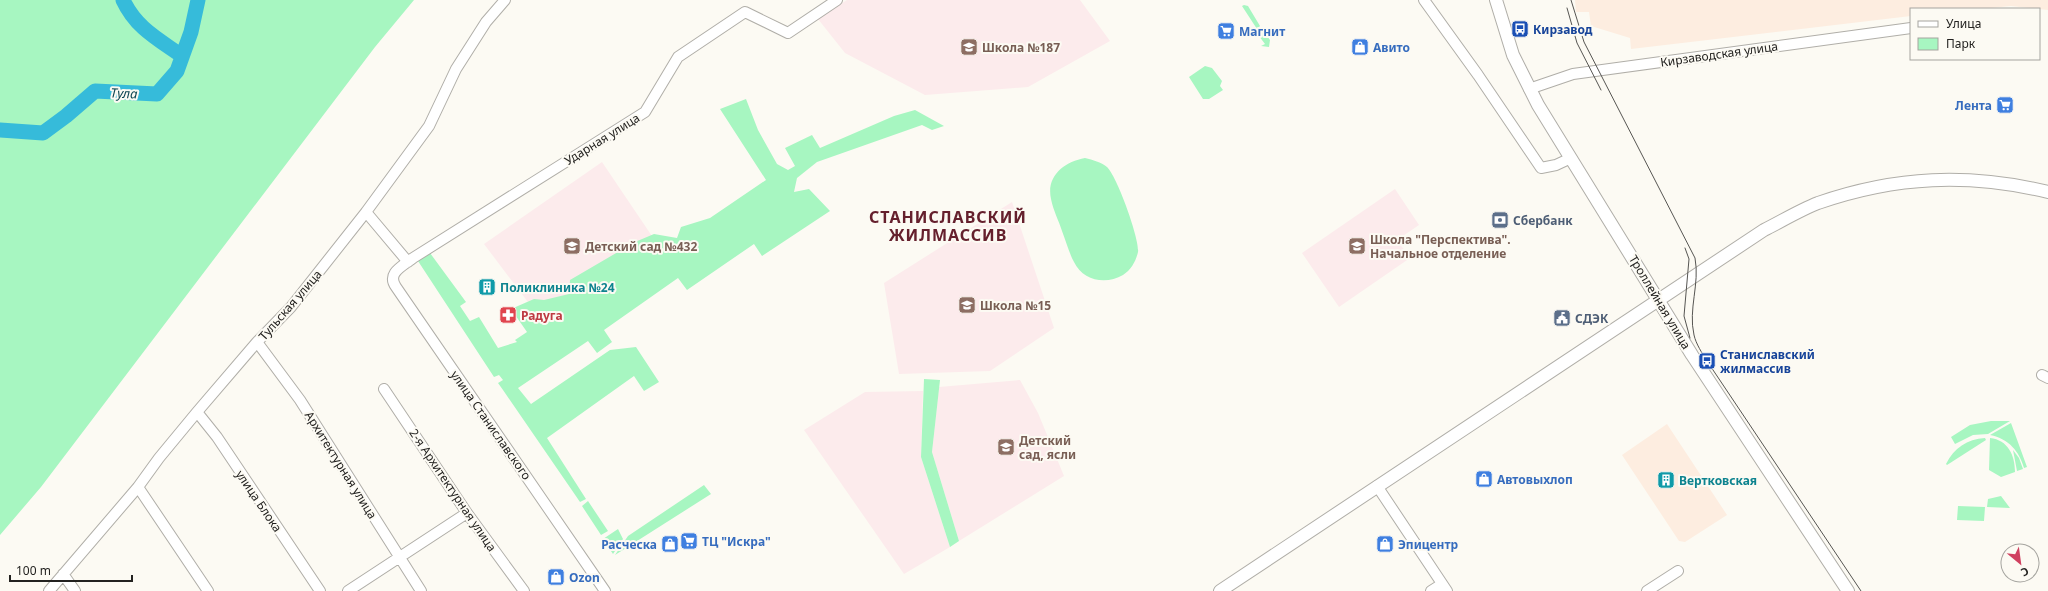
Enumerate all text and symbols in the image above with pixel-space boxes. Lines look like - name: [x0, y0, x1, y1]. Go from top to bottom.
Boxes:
- legend: [1910, 8, 2040, 60]
- text: Улица: [1946, 15, 1981, 32]
- bus stop icon: Кирзавод: [1510, 19, 1530, 39]
- supermarket icon: Магнит: [1216, 21, 1236, 41]
- place label: Кирзавод: [1533, 21, 1593, 38]
- place label: Магнит: [1239, 23, 1285, 40]
- text: Парк: [1946, 35, 1976, 52]
- school or university icon: Школа №187: [959, 37, 979, 57]
- shop icon: Авито: [1350, 37, 1370, 57]
- street label: Кирзаводская улица: [1659, 37, 1779, 71]
- place label: Школа №187: [982, 39, 1060, 56]
- place label: Авито: [1373, 39, 1410, 56]
- water label: Тула: [110, 84, 138, 102]
- supermarket icon: Лента: [1995, 95, 2015, 115]
- place label: Лента: [1955, 97, 1992, 114]
- street label: Ударная улица: [561, 109, 643, 169]
- district label: СТАНИСЛАВСКИЙ ЖИЛМАССИВ: [869, 206, 1027, 246]
- bank icon: Сбербанк: [1490, 210, 1510, 230]
- place label: Сбербанк: [1513, 212, 1573, 229]
- place label: Школа "Перспектива". Начальное отделение: [1370, 231, 1511, 262]
- school or university icon: Детский сад №432: [562, 236, 582, 256]
- school or university icon: Школа "Перспектива". Начальное отделение: [1347, 236, 1367, 256]
- place label: Детский сад №432: [585, 238, 697, 255]
- street label: Троллейная улица: [1625, 252, 1695, 352]
- street label: Тульская улица: [255, 266, 325, 344]
- building icon: Поликлиника №24: [477, 277, 497, 297]
- place label: Поликлиника №24: [500, 279, 615, 296]
- school or university icon: Школа №15: [957, 295, 977, 315]
- place label: Школа №15: [980, 297, 1051, 314]
- pharmacy icon: Радуга: [498, 305, 518, 325]
- place label: Радуга: [521, 307, 563, 324]
- public building icon: СДЭК: [1552, 308, 1572, 328]
- place label: СДЭК: [1575, 310, 1609, 327]
- place label: Станиславский жилмассив: [1720, 346, 1815, 377]
- bus stop icon: Станиславский жилмассив: [1697, 351, 1717, 371]
- street label: улица Станиславского: [447, 367, 535, 483]
- street label: Архитектурная улица: [301, 408, 381, 522]
- street label: 2-я Архитектурная улица: [406, 425, 500, 555]
- place label: Детский сад, ясли: [1019, 432, 1076, 463]
- school or university icon: Детский сад, ясли: [996, 437, 1016, 457]
- street label: улица Блока: [232, 467, 286, 535]
- shop icon: Автовыхлоп: [1474, 469, 1494, 489]
- building icon: Вертковская: [1656, 470, 1676, 490]
- place label: Автовыхлоп: [1497, 471, 1573, 488]
- place label: Вертковская: [1679, 472, 1757, 489]
- supermarket icon: ТЦ "Искра": [679, 531, 699, 551]
- place label: ТЦ "Искра": [702, 533, 771, 550]
- shop icon: Расческа: [660, 534, 680, 554]
- shop icon: Эпицентр: [1375, 534, 1395, 554]
- place label: Расческа: [601, 536, 657, 553]
- place label: Эпицентр: [1398, 536, 1459, 553]
- north arrow: [2000, 543, 2040, 583]
- scale bar: [10, 557, 132, 583]
- text: 100 m: [16, 562, 51, 579]
- text: С: [2018, 564, 2032, 580]
- shop icon: Ozon: [546, 567, 566, 587]
- place label: Ozon: [569, 569, 600, 586]

